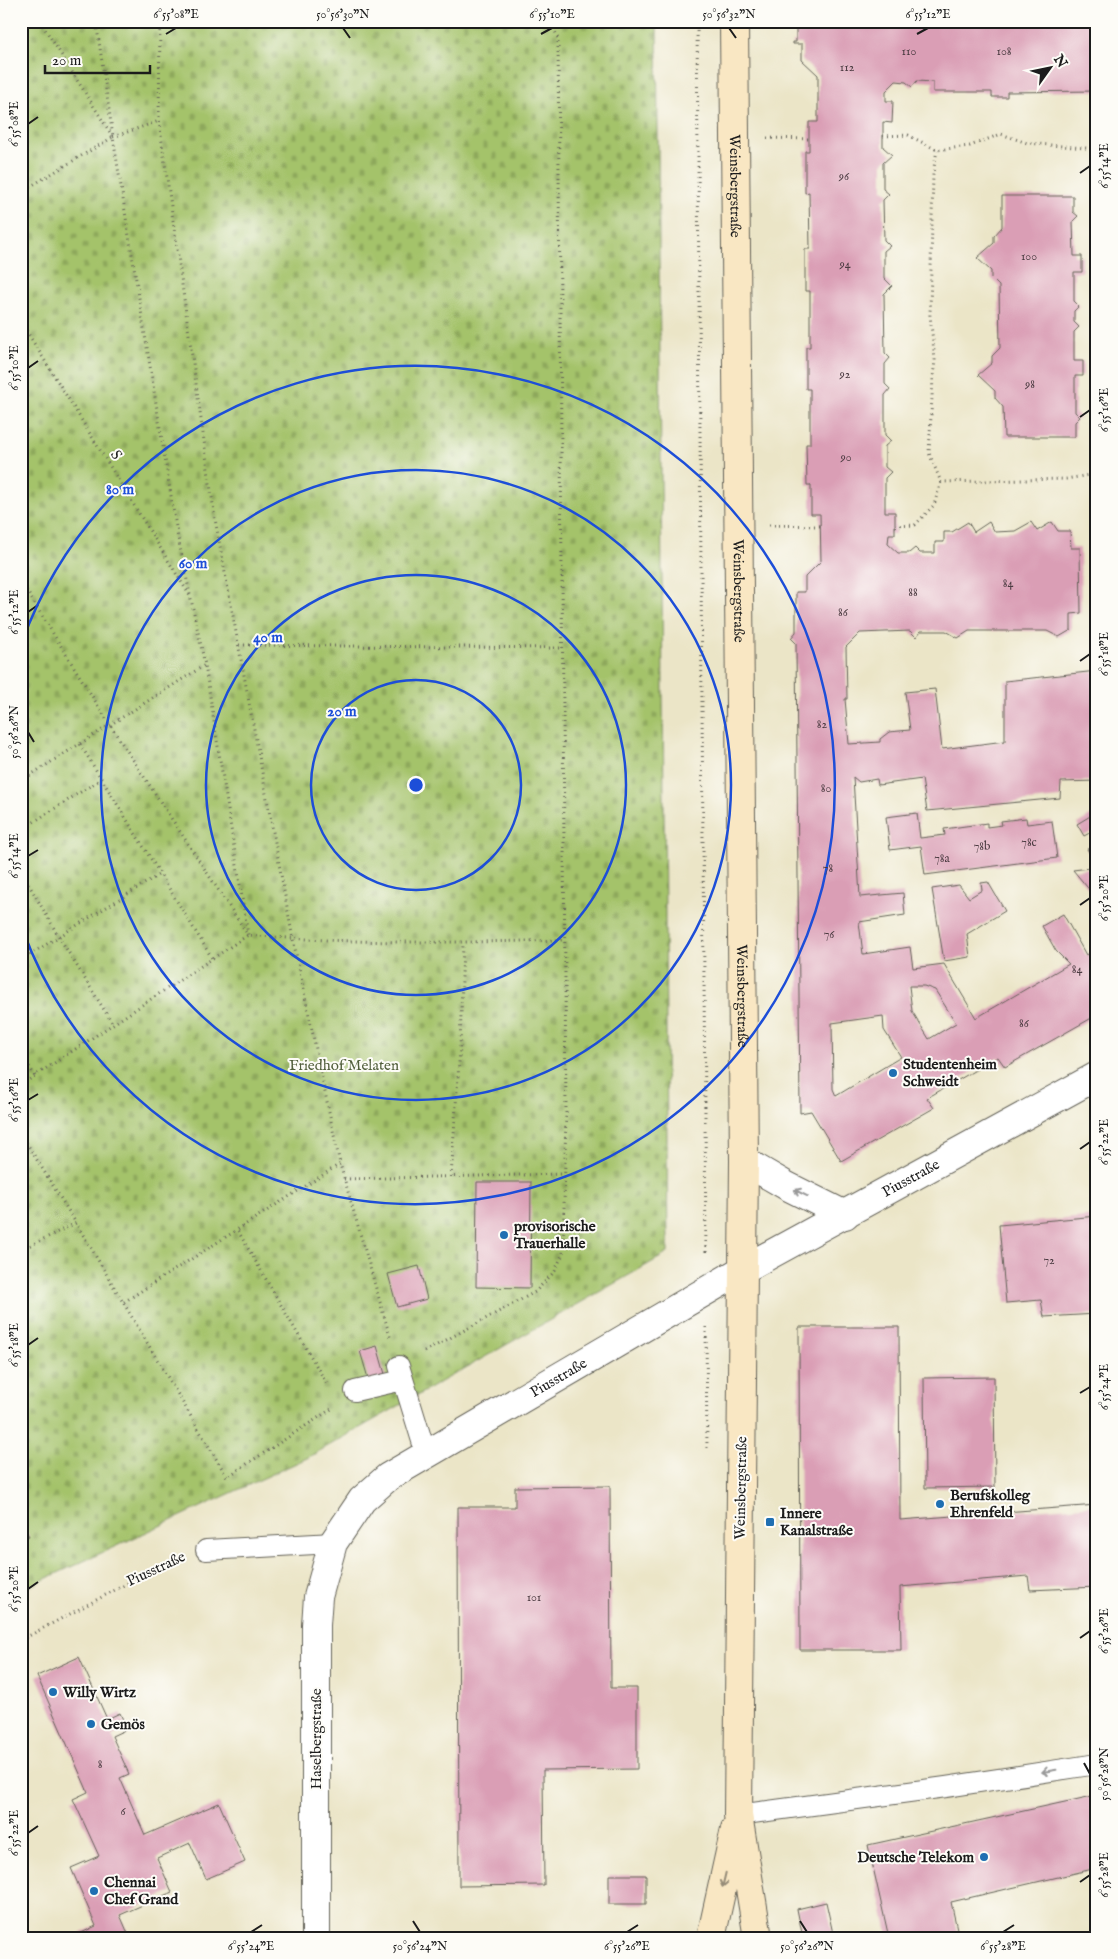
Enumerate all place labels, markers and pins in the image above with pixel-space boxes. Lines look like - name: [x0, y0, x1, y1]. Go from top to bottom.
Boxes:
- centre of rings: [407, 776, 425, 794]
- place label: Studentenheim Schweidt: [903, 1055, 997, 1091]
- marker: Studentenheim Schweidt: [887, 1067, 899, 1079]
- place label: provisorische Trauerhalle: [513, 1217, 596, 1253]
- marker: provisorische Trauerhalle: [498, 1229, 510, 1241]
- place label: Berufskolleg Ehrenfeld: [950, 1486, 1031, 1522]
- marker: Berufskolleg Ehrenfeld: [934, 1498, 946, 1510]
- place label: Innere Kanalstraße: [780, 1504, 853, 1540]
- marker: Innere Kanalstraße: [764, 1516, 776, 1528]
- place label: Willy Wirtz: [62, 1683, 136, 1702]
- marker: Willy Wirtz: [47, 1686, 59, 1698]
- place label: Gemös: [101, 1715, 145, 1734]
- marker: Gemös: [85, 1718, 97, 1730]
- place label: Deutsche Telekom: [857, 1848, 974, 1867]
- marker: Deutsche Telekom: [978, 1851, 990, 1863]
- place label: Chennai Chef Grand: [104, 1873, 179, 1909]
- marker: Chennai Chef Grand: [88, 1885, 100, 1897]

